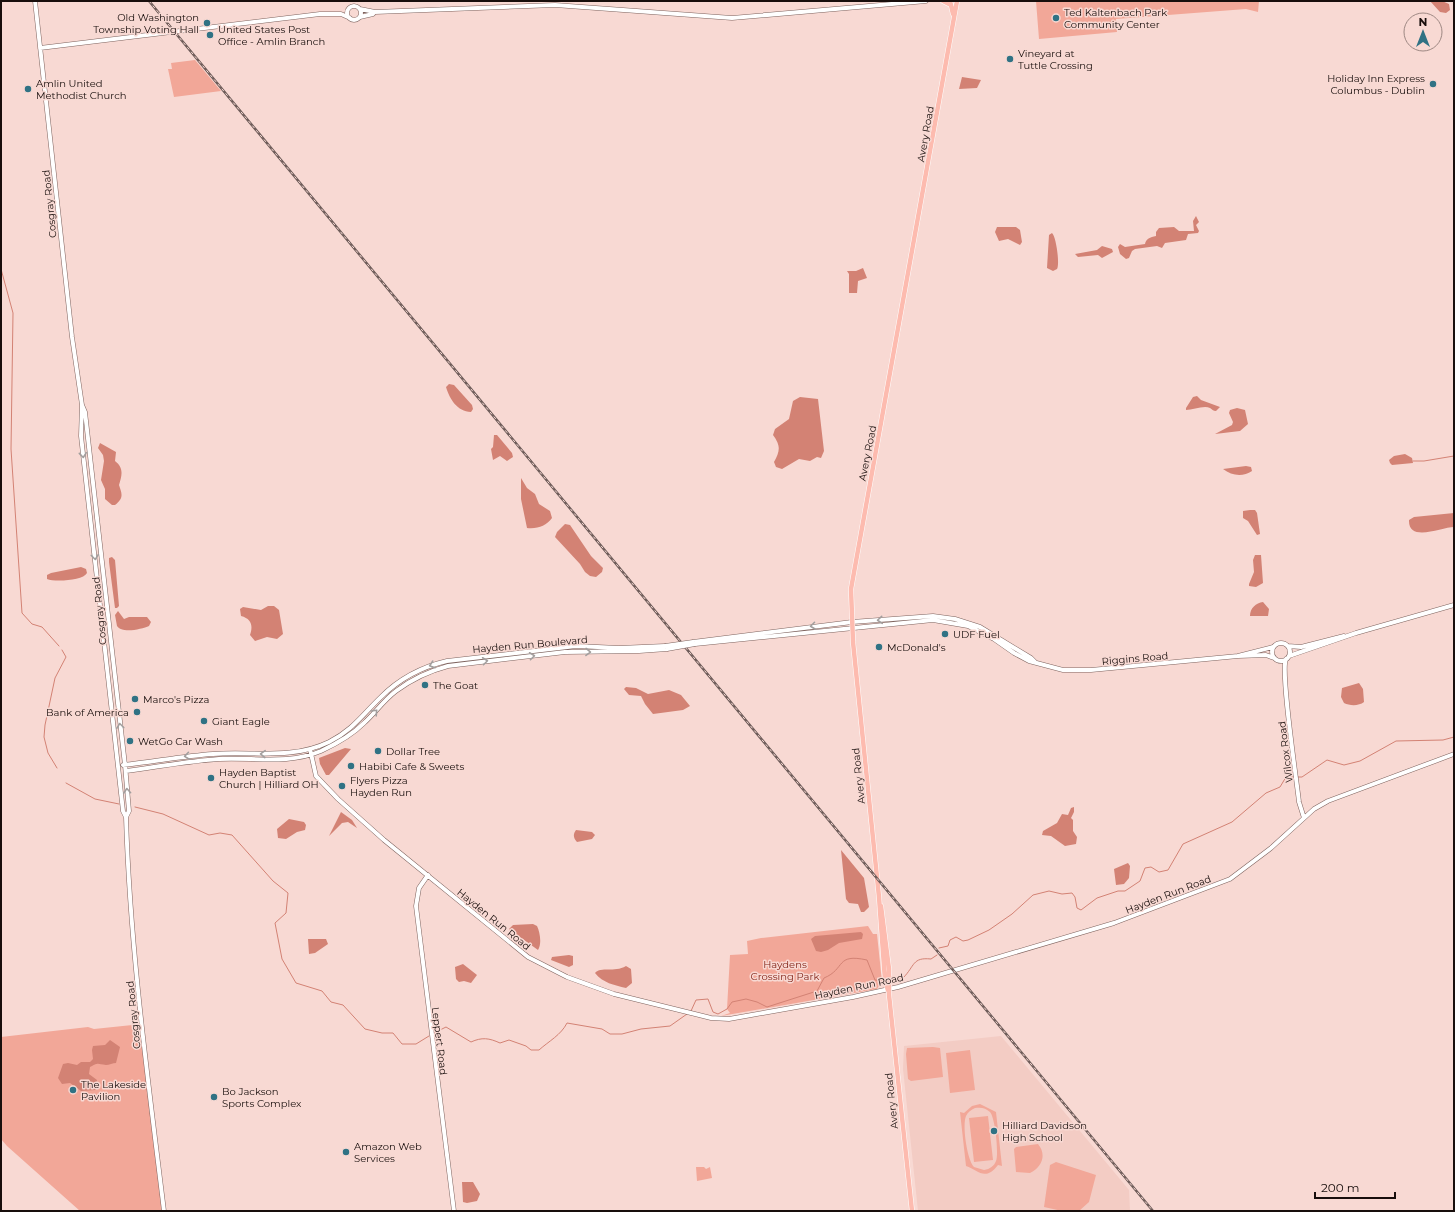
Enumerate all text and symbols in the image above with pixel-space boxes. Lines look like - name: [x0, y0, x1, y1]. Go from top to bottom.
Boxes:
- place label: Ted Kaltenbach Park Community Center: [1064, 6, 1167, 31]
- place label: Old Washington Township Voting Hall: [93, 11, 199, 36]
- north arrow: [1403, 12, 1443, 52]
- marker: Ted Kaltenbach Park Community Center: [1051, 13, 1061, 23]
- text: N: [1419, 15, 1427, 29]
- marker: Old Washington Township Voting Hall: [202, 18, 212, 28]
- place label: United States Post Office - Amlin Branch: [218, 23, 325, 48]
- marker: United States Post Office - Amlin Branch: [205, 30, 215, 40]
- place label: Vineyard at Tuttle Crossing: [1018, 47, 1093, 72]
- marker: Vineyard at Tuttle Crossing: [1005, 54, 1015, 64]
- place label: Holiday Inn Express Columbus - Dublin: [1327, 72, 1425, 97]
- place label: Amlin United Methodist Church: [36, 77, 126, 102]
- marker: Holiday Inn Express Columbus - Dublin: [1428, 79, 1438, 89]
- marker: Amlin United Methodist Church: [23, 84, 33, 94]
- street label: Avery Road: [914, 105, 937, 163]
- street label: Cosgray Road: [39, 169, 60, 239]
- street label: Avery Road: [856, 424, 879, 482]
- one-way arrow: [78, 452, 87, 458]
- one-way arrow: [90, 554, 99, 560]
- street label: Cosgray Road: [89, 576, 110, 646]
- one-way arrow: [877, 615, 883, 624]
- one-way arrow: [810, 622, 816, 631]
- place label: UDF Fuel: [953, 628, 1000, 641]
- marker: UDF Fuel: [940, 629, 950, 639]
- street label: Hayden Run Boulevard: [472, 633, 588, 656]
- place label: McDonald's: [887, 641, 946, 654]
- marker: McDonald's: [874, 642, 884, 652]
- one-way arrow: [585, 648, 591, 656]
- street label: Riggins Road: [1101, 649, 1169, 668]
- one-way arrow: [529, 652, 535, 661]
- one-way arrow: [482, 657, 488, 666]
- one-way arrow: [429, 660, 436, 669]
- place label: The Goat: [433, 679, 478, 692]
- marker: The Goat: [420, 680, 430, 690]
- place label: Marco's Pizza: [143, 693, 210, 706]
- marker: Marco's Pizza: [130, 694, 140, 704]
- place label: Bank of America: [46, 706, 129, 719]
- marker: Bank of America: [132, 707, 142, 717]
- one-way arrow: [370, 709, 378, 717]
- place label: Giant Eagle: [212, 715, 270, 728]
- marker: Giant Eagle: [199, 716, 209, 726]
- street label: Wilcox Road: [1275, 720, 1296, 784]
- one-way arrow: [116, 723, 125, 729]
- place label: WetGo Car Wash: [138, 735, 223, 748]
- marker: WetGo Car Wash: [125, 736, 135, 746]
- place label: Dollar Tree: [386, 745, 440, 758]
- marker: Dollar Tree: [373, 746, 383, 756]
- street label: Avery Road: [849, 747, 868, 805]
- one-way arrow: [260, 750, 266, 759]
- one-way arrow: [184, 752, 190, 761]
- place label: Habibi Cafe & Sweets: [359, 760, 465, 773]
- marker: Habibi Cafe & Sweets: [346, 761, 356, 771]
- place label: Hayden Baptist Church | Hilliard OH: [219, 766, 319, 791]
- marker: Hayden Baptist Church | Hilliard OH: [206, 773, 216, 783]
- place label: Flyers Pizza Hayden Run: [350, 774, 412, 799]
- marker: Flyers Pizza Hayden Run: [337, 781, 347, 791]
- one-way arrow: [123, 788, 132, 794]
- street label: Hayden Run Road: [1123, 872, 1213, 917]
- street label: Hayden Run Road: [454, 886, 533, 953]
- park label: Haydens Crossing Park: [751, 958, 819, 983]
- street label: Hayden Run Road: [813, 971, 905, 1002]
- street label: Cosgray Road: [123, 980, 144, 1050]
- street label: Leppert Road: [429, 1006, 450, 1076]
- street label: Avery Road: [882, 1072, 901, 1130]
- place label: The Lakeside Pavilion: [81, 1078, 146, 1103]
- marker: The Lakeside Pavilion: [68, 1085, 78, 1095]
- place label: Bo Jackson Sports Complex: [222, 1085, 302, 1110]
- marker: Bo Jackson Sports Complex: [209, 1092, 219, 1102]
- place label: Hilliard Davidson High School: [1002, 1119, 1087, 1144]
- marker: Hilliard Davidson High School: [989, 1126, 999, 1136]
- place label: Amazon Web Services: [354, 1140, 422, 1165]
- marker: Amazon Web Services: [341, 1147, 351, 1157]
- scale bar: [1315, 1174, 1395, 1200]
- text: 200 m: [1321, 1180, 1360, 1195]

